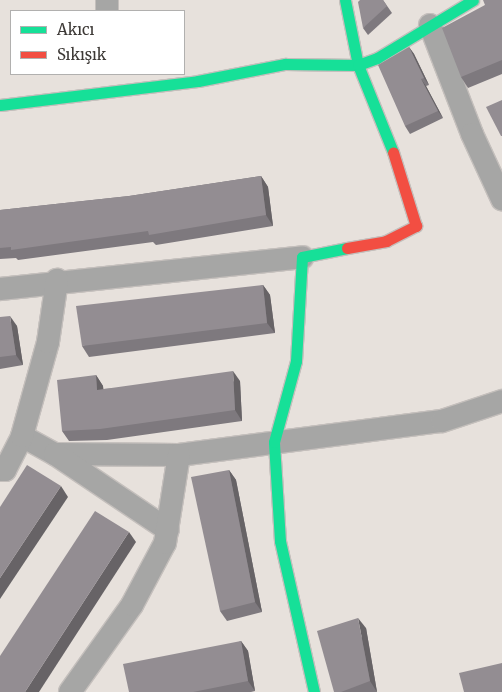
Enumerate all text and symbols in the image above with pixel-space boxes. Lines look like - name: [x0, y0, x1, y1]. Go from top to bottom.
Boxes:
- legend: [10, 10, 185, 75]
- text: Akıcı: [57, 20, 94, 39]
- text: Sıkışık: [57, 45, 106, 64]

